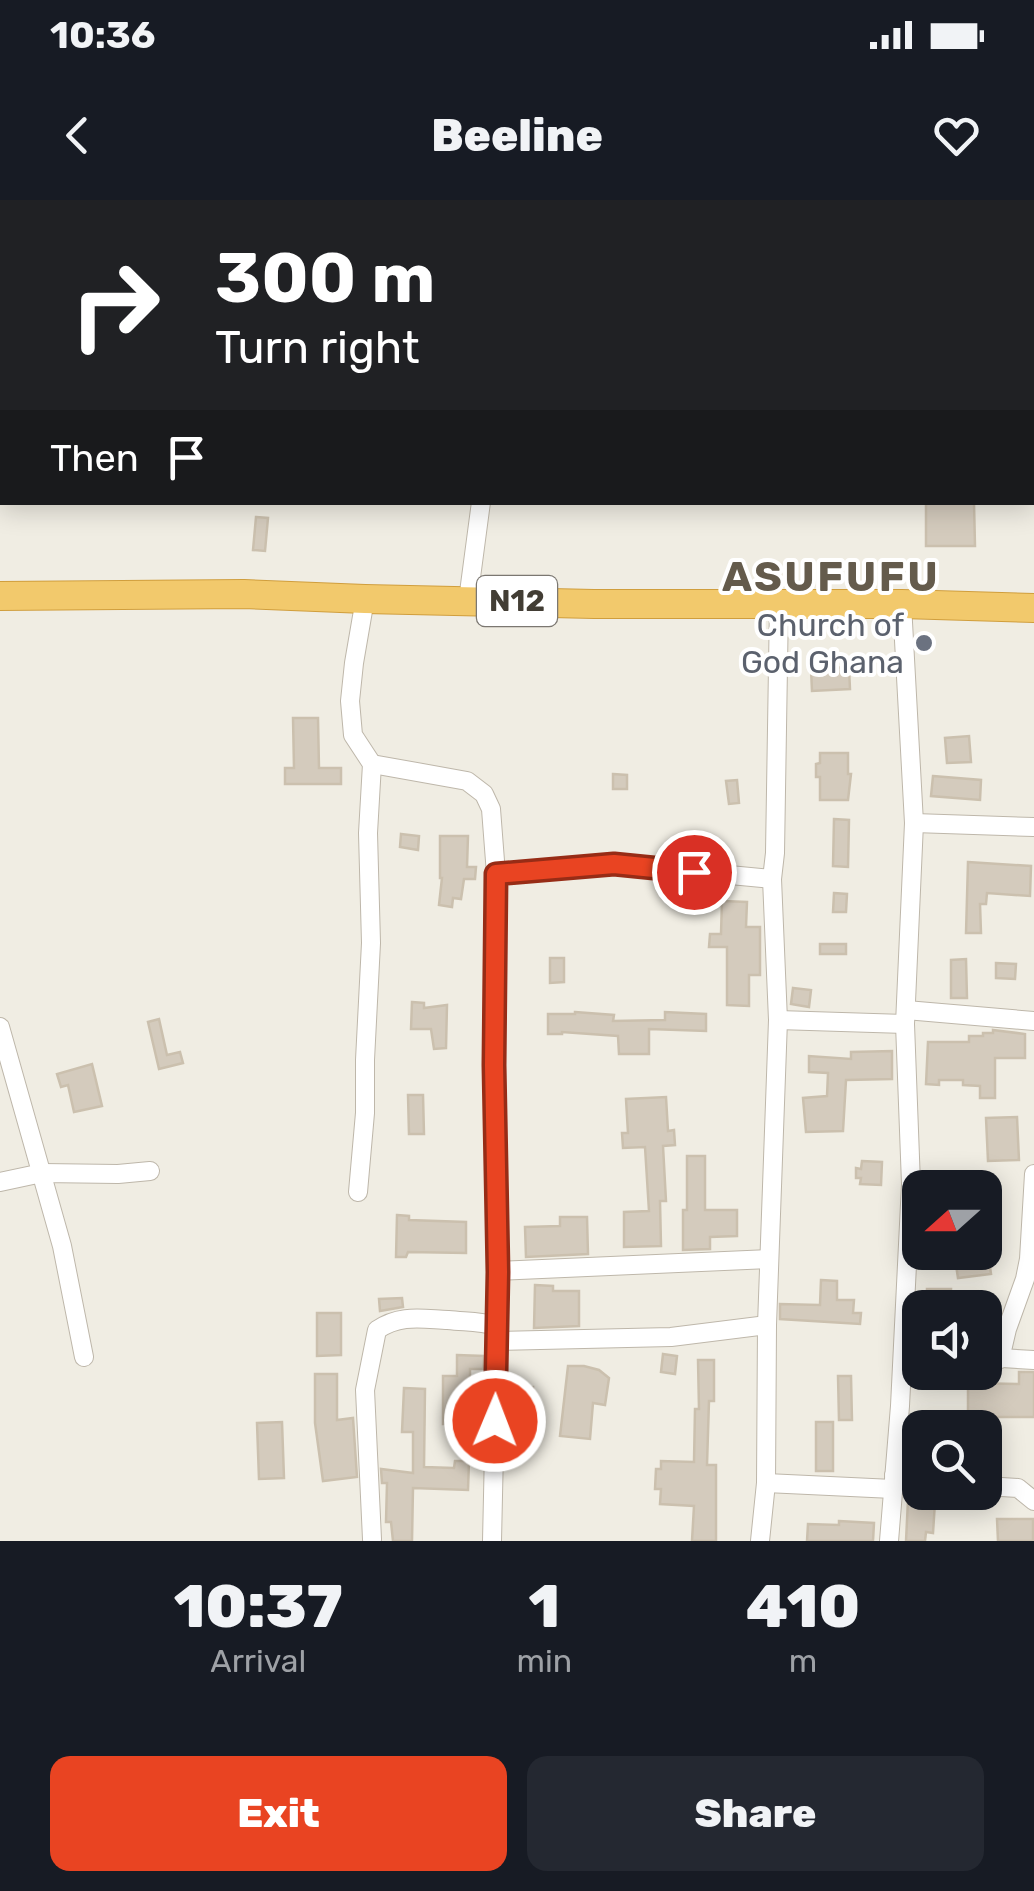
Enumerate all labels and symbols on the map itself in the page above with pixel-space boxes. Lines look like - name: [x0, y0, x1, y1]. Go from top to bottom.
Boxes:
- district label: ASUFUFU: [722, 552, 940, 602]
- road number: N12: [477, 576, 557, 626]
- place label: Church of God Ghana: [741, 606, 905, 681]
- marker: Church of God Ghana: [913, 632, 935, 654]
- pin: [652, 830, 737, 915]
- north arrow: [902, 1170, 1002, 1270]
- position arrow: [443, 1369, 547, 1473]

